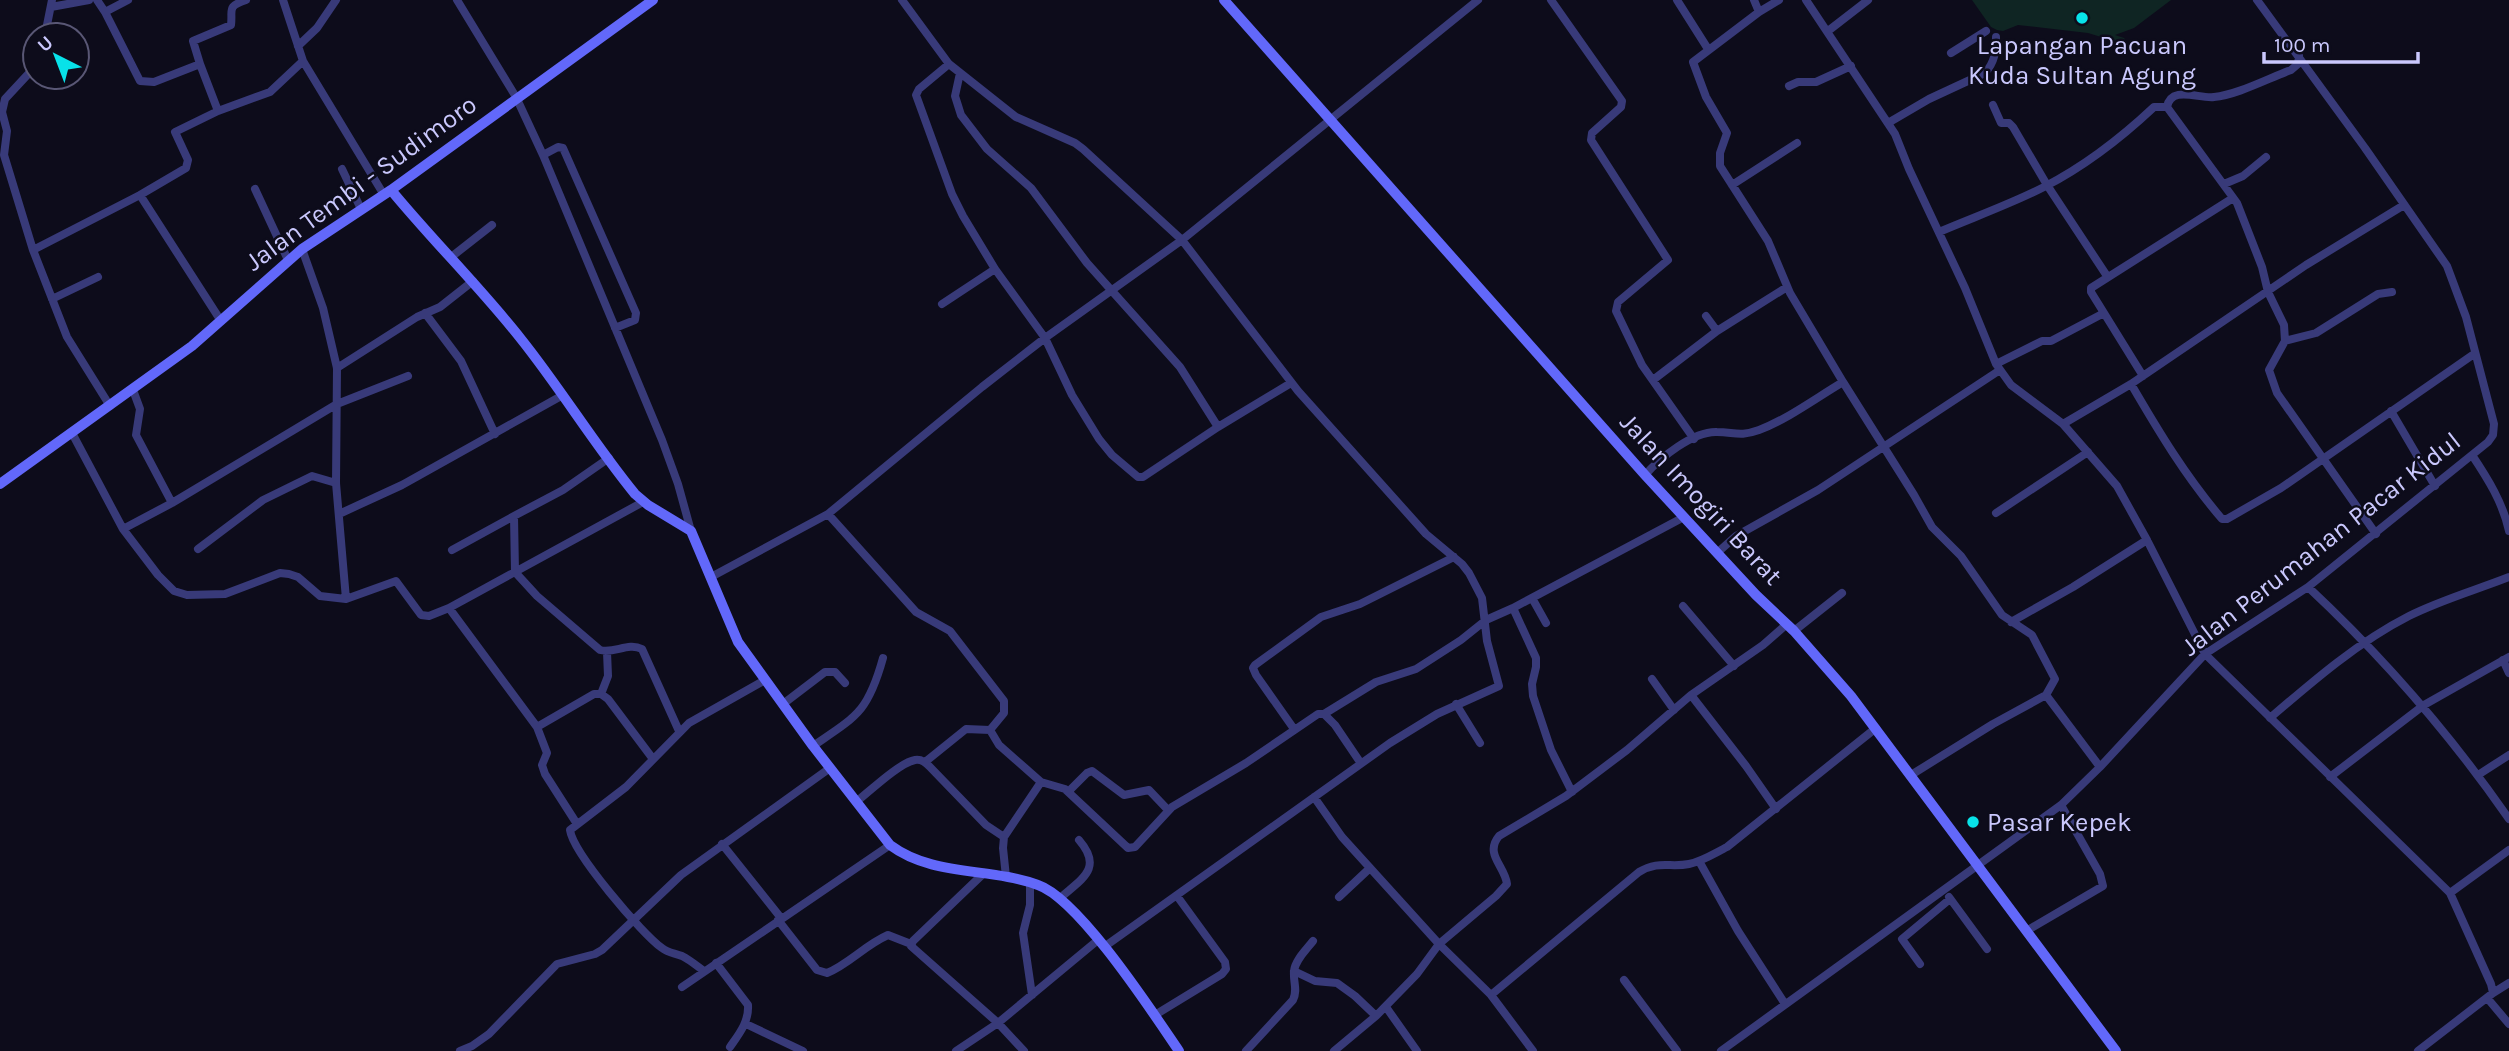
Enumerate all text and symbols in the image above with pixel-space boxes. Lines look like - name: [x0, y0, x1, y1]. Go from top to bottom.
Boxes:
- marker: Lapangan Pacuan Kuda Sultan Agung: [2074, 10, 2090, 26]
- north arrow: [21, 21, 91, 91]
- scale bar: [2264, 21, 2418, 65]
- place label: Lapangan Pacuan Kuda Sultan Agung: [1968, 30, 2196, 91]
- text: U: [33, 32, 58, 57]
- text: 100 m: [2274, 33, 2331, 57]
- street label: Jalan Tembi - Sudimoro: [239, 89, 483, 277]
- street label: Jalan Imogiri Barat: [1613, 407, 1789, 592]
- street label: Jalan Perumahan Pacar Kidul: [2175, 425, 2467, 663]
- place label: Pasar Kepek: [1987, 807, 2132, 838]
- marker: Pasar Kepek: [1965, 814, 1981, 830]

